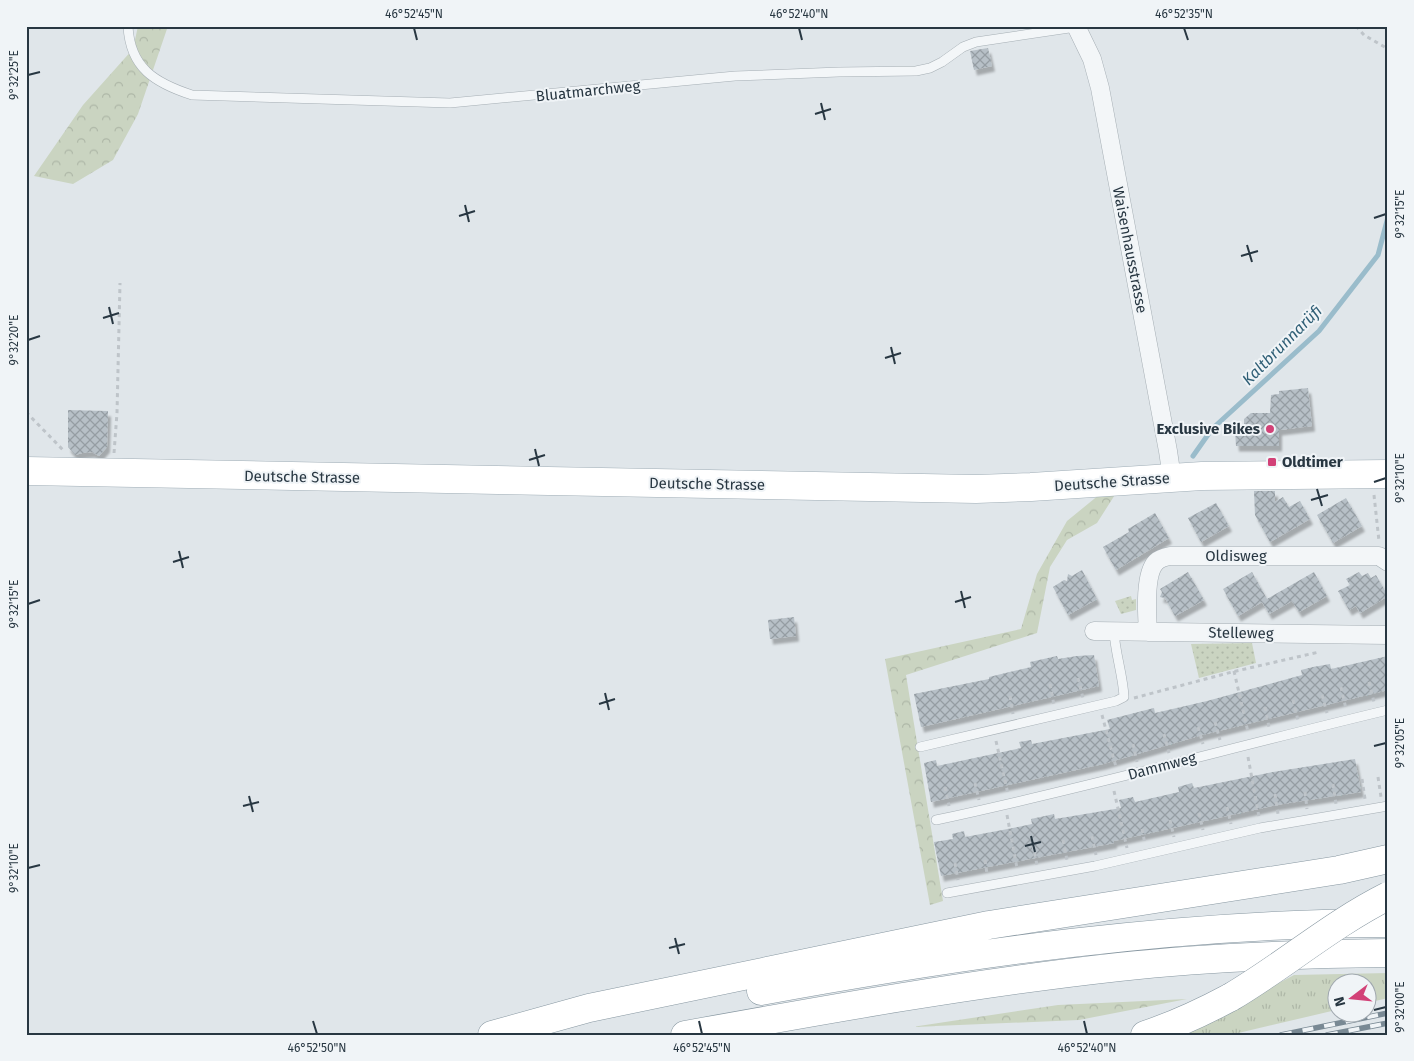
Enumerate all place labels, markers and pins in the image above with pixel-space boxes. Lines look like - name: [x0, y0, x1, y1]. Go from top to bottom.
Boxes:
- place label: Exclusive Bikes: [1156, 420, 1260, 438]
- marker: Exclusive Bikes: [1264, 423, 1276, 435]
- place label: Oldtimer: [1282, 453, 1344, 471]
- marker: Oldtimer: [1266, 456, 1278, 468]

